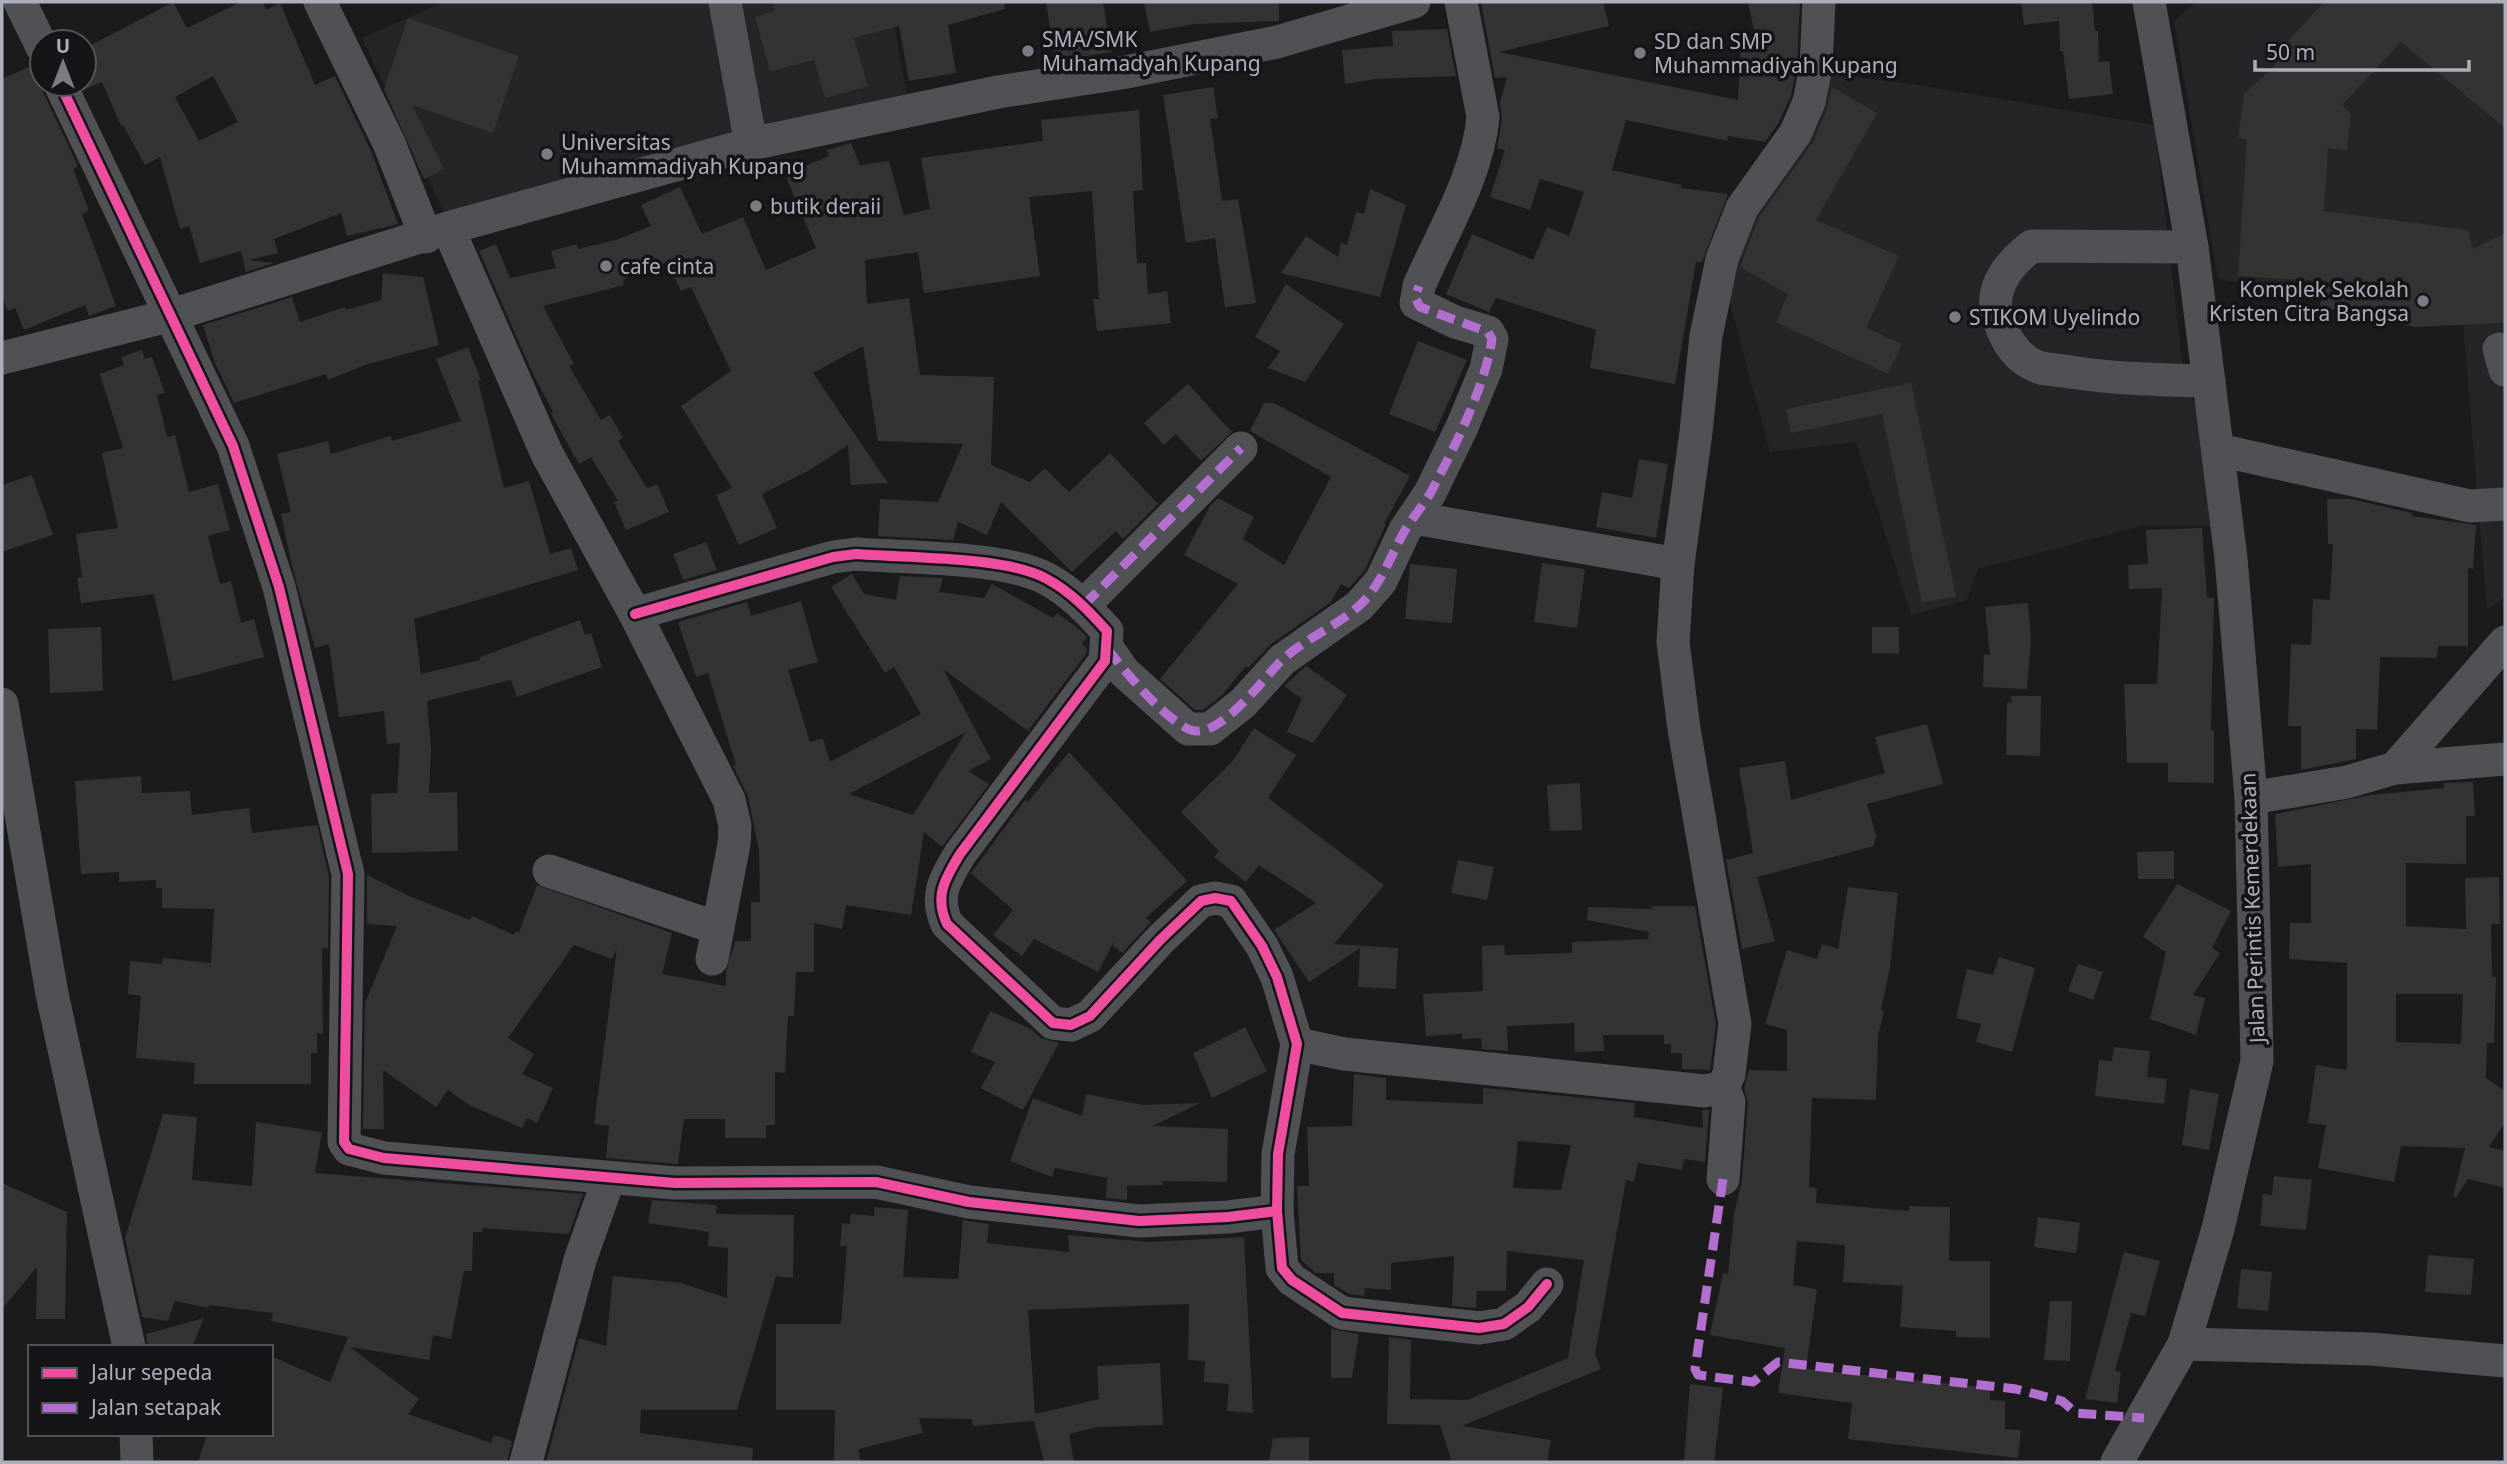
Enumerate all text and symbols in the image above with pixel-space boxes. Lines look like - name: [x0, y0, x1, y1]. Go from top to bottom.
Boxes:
- place label: SMA/SMK Muhamadyah Kupang: [1042, 25, 1261, 77]
- place label: SD dan SMP Muhammadiyah Kupang: [1654, 27, 1898, 79]
- north arrow: [28, 28, 98, 98]
- scale bar: [2255, 28, 2468, 72]
- text: U: [56, 33, 70, 59]
- text: 50 m: [2266, 38, 2315, 66]
- marker: SMA/SMK Muhamadyah Kupang: [1020, 43, 1036, 59]
- marker: SD dan SMP Muhammadiyah Kupang: [1632, 45, 1648, 61]
- place label: Universitas Muhammadiyah Kupang: [561, 128, 805, 180]
- marker: Universitas Muhammadiyah Kupang: [539, 146, 555, 162]
- place label: butik deraii: [770, 192, 881, 220]
- marker: butik deraii: [748, 198, 764, 214]
- place label: cafe cinta: [620, 252, 714, 280]
- marker: cafe cinta: [598, 258, 614, 274]
- place label: Komplek Sekolah Kristen Citra Bangsa: [2209, 275, 2409, 327]
- marker: Komplek Sekolah Kristen Citra Bangsa: [2415, 293, 2431, 309]
- place label: STIKOM Uyelindo: [1969, 303, 2140, 331]
- marker: STIKOM Uyelindo: [1947, 309, 1963, 325]
- street label: Jalan Perintis Kemerdekaan: [2233, 772, 2271, 1046]
- legend: [28, 1345, 273, 1436]
- text: Jalur sepeda: [89, 1358, 212, 1386]
- text: Jalan setapak: [89, 1393, 222, 1421]

